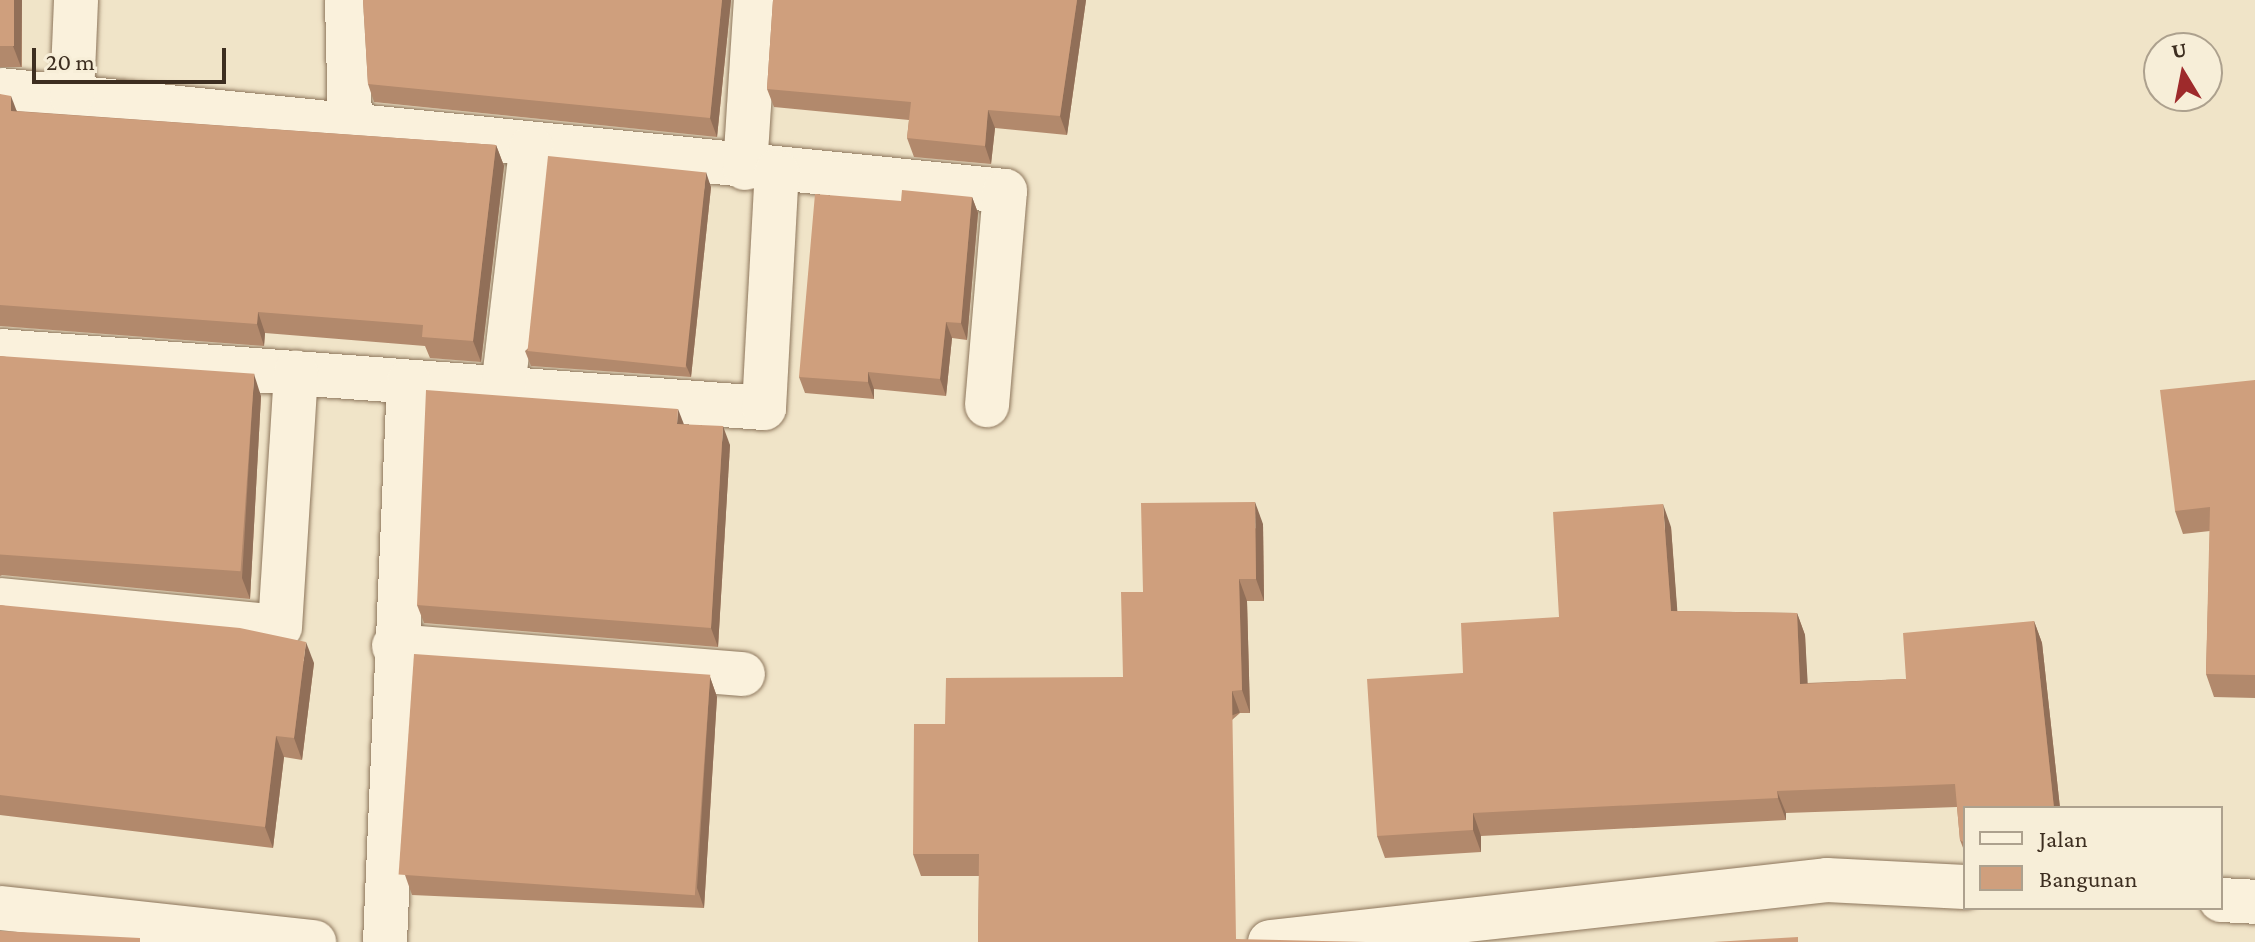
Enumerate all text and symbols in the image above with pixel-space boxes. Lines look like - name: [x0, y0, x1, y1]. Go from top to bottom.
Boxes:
- scale bar: [36, 32, 230, 82]
- north arrow: [2143, 32, 2223, 112]
- text: U: [2170, 36, 2189, 63]
- text: 20 m: [46, 48, 95, 75]
- legend: [1963, 806, 2223, 910]
- text: Jalan: [2039, 825, 2088, 852]
- text: Bangunan: [2039, 865, 2137, 892]

